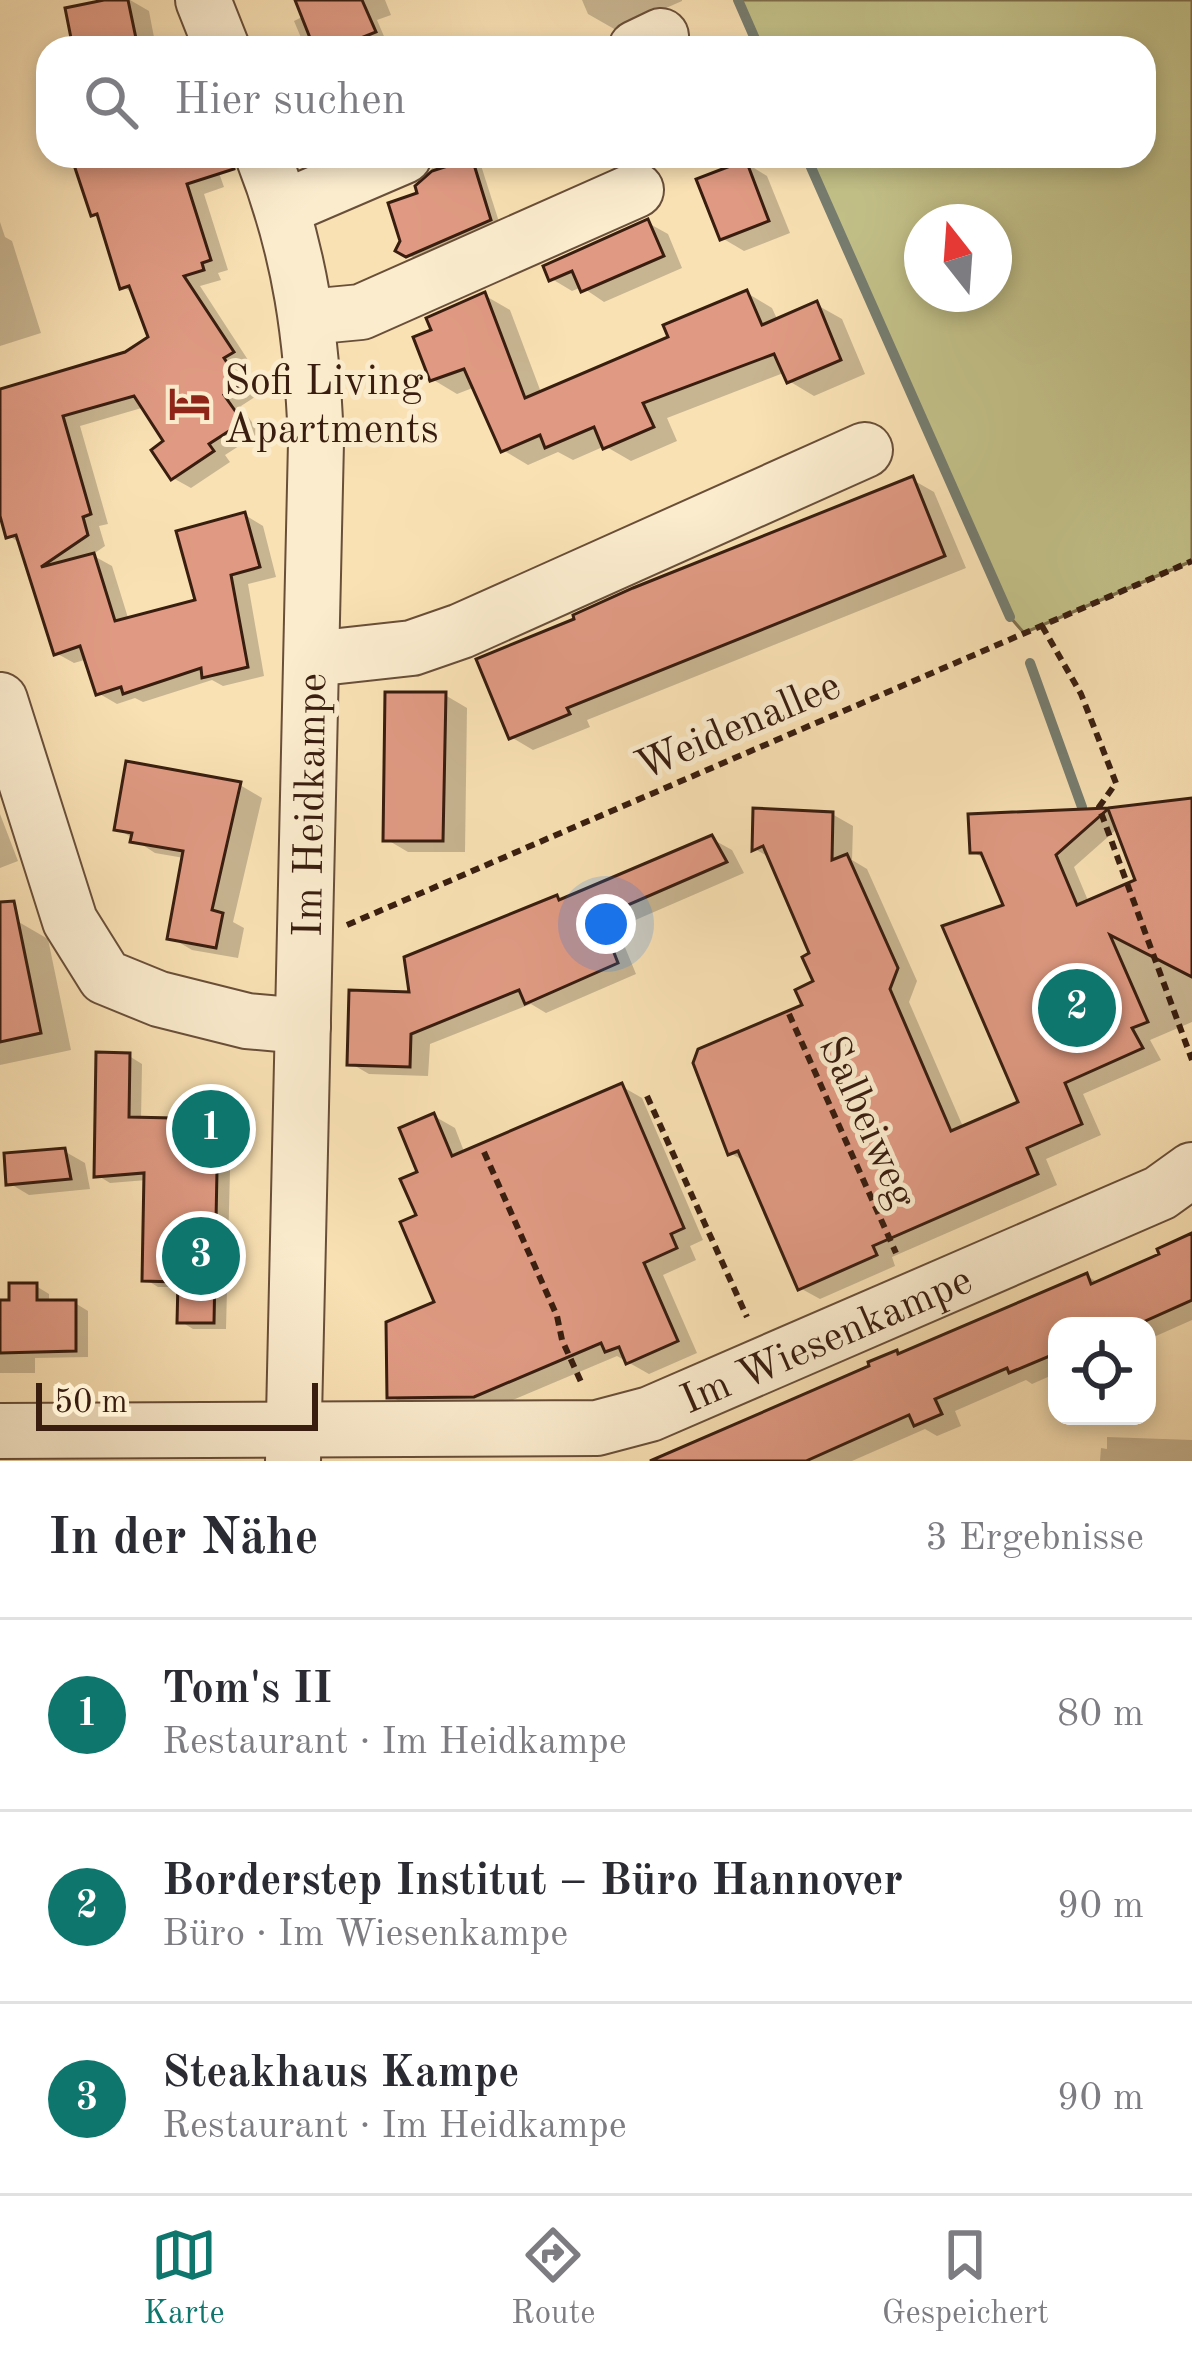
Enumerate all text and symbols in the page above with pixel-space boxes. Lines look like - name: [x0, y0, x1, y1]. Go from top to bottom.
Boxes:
- search box: [36, 36, 1156, 168]
- icon: search: [78, 69, 144, 135]
- text: Hier suchen: [174, 79, 406, 124]
- north arrow: [904, 204, 1012, 312]
- place label: Sofi Living Apartments: [224, 362, 439, 452]
- hotel icon: Sofi Living Apartments: [167, 380, 213, 426]
- street label: Weidenallee: [630, 666, 847, 790]
- street label: Im Heidkampe: [289, 673, 335, 938]
- your location: [576, 894, 636, 954]
- pin: 2: [1038, 963, 1116, 1053]
- street label: Salbeiweg: [810, 1031, 923, 1215]
- pin: 1: [172, 1084, 250, 1174]
- pin: 3: [162, 1211, 240, 1301]
- street label: Im Wiesenkampe: [675, 1260, 979, 1423]
- map controls: [1048, 1317, 1156, 1425]
- button: locate: [1048, 1317, 1156, 1425]
- scale bar: [36, 1377, 318, 1430]
- text: 50 m: [54, 1387, 128, 1420]
- text: In der Nähe: [48, 1514, 319, 1565]
- text: 3 Ergebnisse: [925, 1519, 1144, 1558]
- text: Tom's II: [162, 1668, 332, 1713]
- text: 1: [76, 1695, 98, 1734]
- text: 80 m: [1057, 1695, 1144, 1734]
- text: Restaurant · Im Heidkampe: [162, 1723, 627, 1762]
- text: Borderstep Institut – Büro Hannover: [162, 1860, 903, 1905]
- text: 2: [76, 1887, 98, 1926]
- text: 90 m: [1057, 1887, 1144, 1926]
- text: Büro · Im Wiesenkampe: [162, 1915, 568, 1954]
- text: Steakhaus Kampe: [162, 2052, 520, 2097]
- text: 3: [76, 2079, 98, 2118]
- text: 90 m: [1057, 2079, 1144, 2118]
- text: Restaurant · Im Heidkampe: [162, 2107, 627, 2146]
- tab: Karte: [143, 2222, 225, 2335]
- tab: Route: [511, 2222, 595, 2335]
- tab: Gespeichert: [882, 2222, 1049, 2335]

